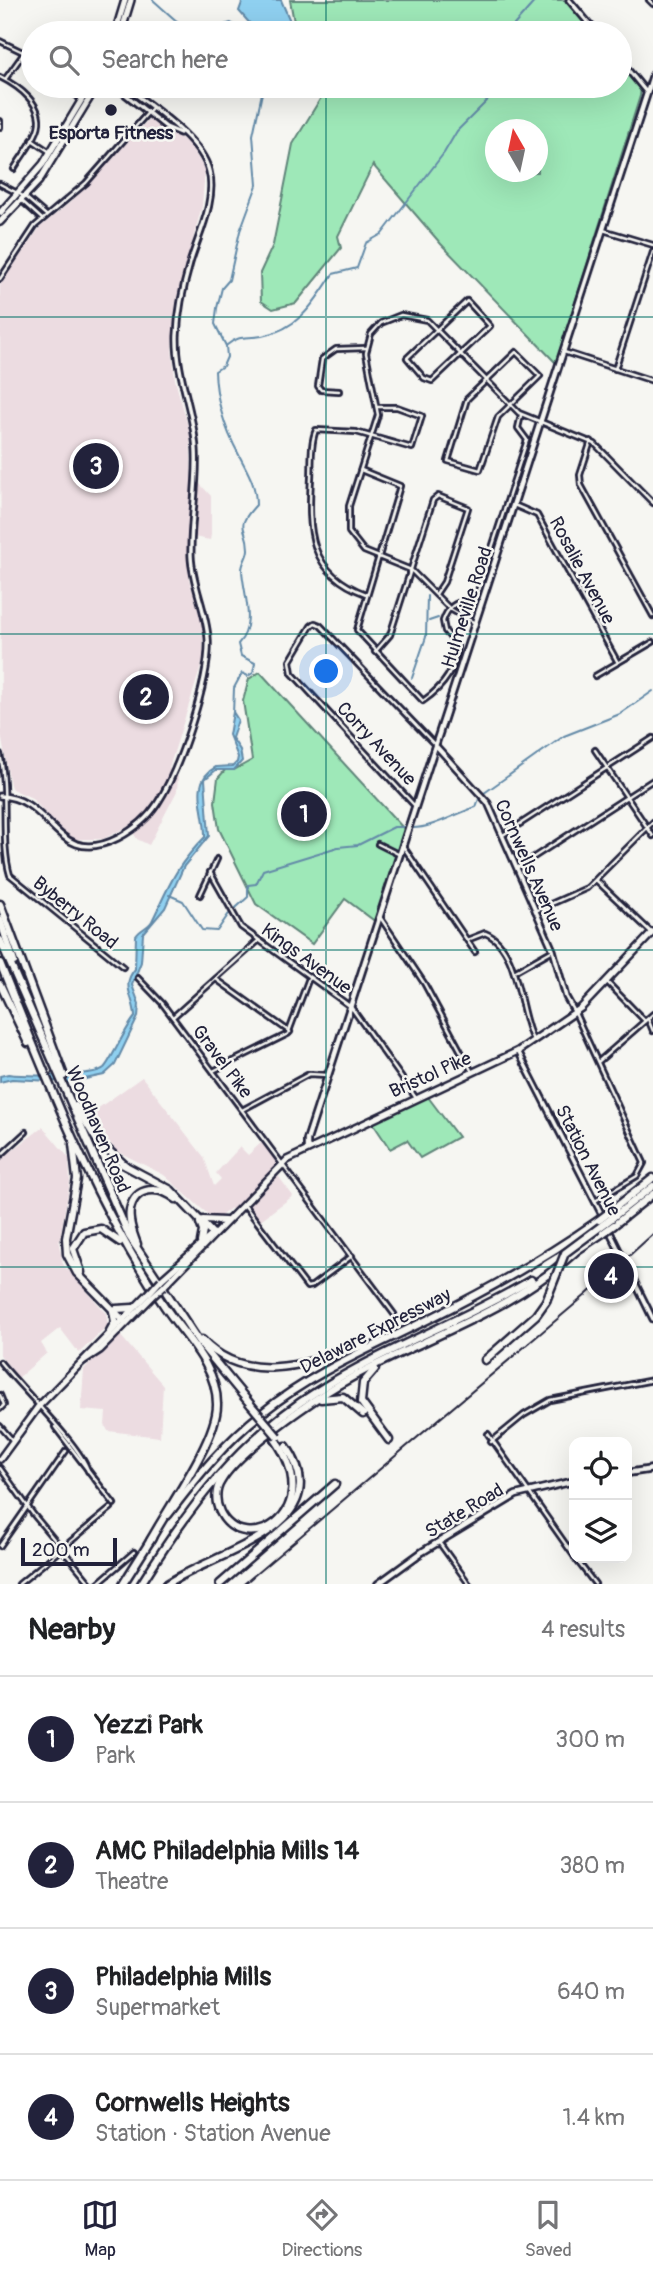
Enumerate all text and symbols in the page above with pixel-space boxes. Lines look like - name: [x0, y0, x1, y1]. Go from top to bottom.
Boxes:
- search box: [21, 21, 632, 98]
- icon: search: [45, 41, 83, 79]
- text: Search here: [101, 44, 228, 76]
- marker: Esporta Fitness: [103, 102, 119, 118]
- north arrow: [485, 119, 548, 182]
- place label: Esporta Fitness: [49, 121, 174, 145]
- pin: 3: [73, 440, 119, 492]
- street label: Rosalie Avenue: [544, 513, 621, 629]
- street label: Hulmeville Road: [436, 544, 498, 671]
- your location: [309, 654, 343, 688]
- pin: 2: [123, 671, 169, 723]
- street label: Corry Avenue: [331, 697, 422, 791]
- pin: 1: [281, 788, 327, 840]
- street label: Cornwells Avenue: [489, 796, 569, 936]
- street label: Byberry Road: [28, 871, 123, 954]
- street label: Kings Avenue: [256, 918, 357, 1000]
- street label: Gravel Pike: [187, 1020, 258, 1104]
- street label: Bristol Pike: [386, 1046, 476, 1104]
- street label: Woodhaven Road: [61, 1062, 136, 1196]
- street label: Station Avenue: [550, 1101, 627, 1221]
- pin: 4: [588, 1250, 634, 1302]
- street label: Delaware Expressway: [296, 1282, 455, 1379]
- map controls: [569, 1437, 632, 1563]
- button: locate: [569, 1437, 632, 1500]
- street label: State Road: [421, 1478, 508, 1544]
- button: layers: [569, 1500, 632, 1563]
- scale bar: [21, 1535, 117, 1567]
- text: 200 m: [32, 1538, 90, 1562]
- text: Nearby: [28, 1611, 115, 1648]
- text: 4 results: [541, 1615, 625, 1644]
- text: Yezzi Park: [95, 1709, 203, 1741]
- text: 1: [47, 1725, 56, 1754]
- text: 300 m: [555, 1725, 625, 1754]
- text: Park: [95, 1741, 135, 1770]
- text: AMC Philadelphia Mills 14: [95, 1835, 359, 1867]
- text: 2: [45, 1851, 57, 1880]
- text: 380 m: [559, 1851, 625, 1880]
- text: Theatre: [95, 1867, 168, 1896]
- text: Philadelphia Mills: [95, 1961, 271, 1993]
- text: 3: [45, 1977, 57, 2006]
- text: 640 m: [557, 1977, 625, 2006]
- text: Supermarket: [95, 1993, 220, 2022]
- text: Cornwells Heights: [95, 2087, 290, 2119]
- text: 4: [44, 2103, 58, 2132]
- text: 1.4 km: [563, 2103, 625, 2132]
- text: Station · Station Avenue: [95, 2119, 330, 2148]
- tab: Map: [81, 2196, 119, 2262]
- tab: Directions: [282, 2196, 362, 2262]
- tab: Saved: [525, 2196, 572, 2262]

